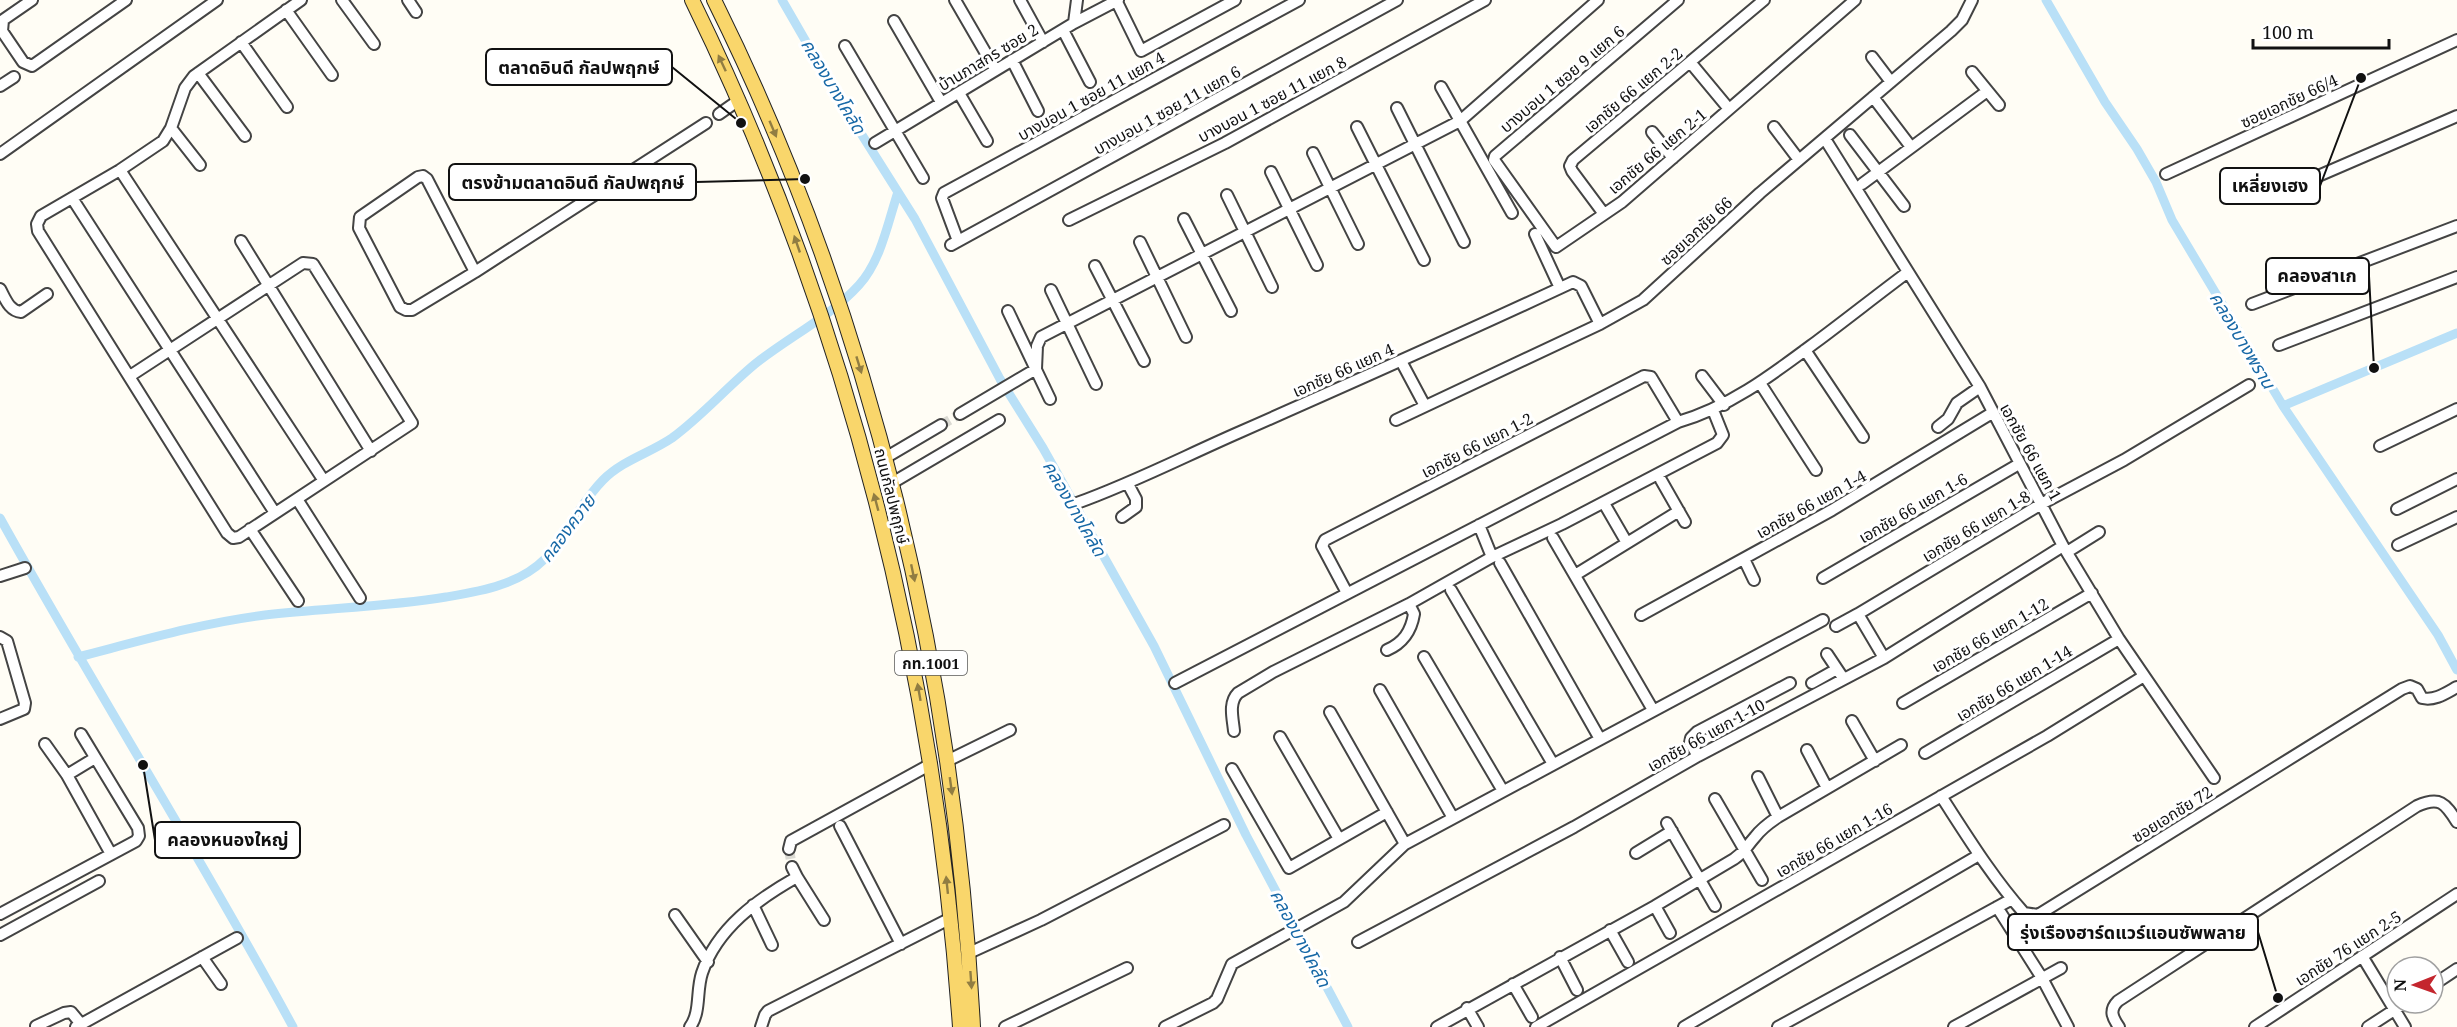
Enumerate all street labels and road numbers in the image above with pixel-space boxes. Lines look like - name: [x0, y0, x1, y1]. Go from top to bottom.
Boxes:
- street label: บ้านภาสกร ซอย 2: [934, 18, 1042, 96]
- street label: บางบอน 1 ซอย 9 แยก 6: [1495, 20, 1629, 138]
- street label: เอกชัย 66 แยก 2-2: [1579, 42, 1687, 138]
- street label: บางบอน 1 ซอย 11 แยก 4: [1013, 46, 1169, 146]
- street label: บางบอน 1 ซอย 11 แยก 8: [1194, 50, 1350, 148]
- street label: บางบอน 1 ซอย 11 แยก 6: [1089, 60, 1245, 160]
- street label: ซอยเอกชัย 66/4: [2237, 69, 2341, 133]
- street label: เอกชัย 66 แยก 2-1: [1603, 103, 1711, 199]
- street label: ซอยเอกชัย 66: [1655, 192, 1737, 270]
- street label: เอกชัย 66 แยก 4: [1289, 338, 1397, 402]
- street label: เอกชัย 66 แยก 1: [1995, 399, 2067, 505]
- street label: เอกชัย 66 แยก 1-2: [1417, 407, 1537, 483]
- street label: ถนนกัลปพฤกษ์: [869, 446, 915, 546]
- street label: เอกชัย 66 แยก 1-4: [1752, 465, 1870, 543]
- street label: เอกชัย 66 แยก 1-6: [1854, 468, 1972, 548]
- street label: เอกชัย 66 แยก 1-8: [1918, 485, 2034, 567]
- street label: เอกชัย 66 แยก 1-12: [1928, 593, 2052, 677]
- street label: เอกชัย 66 แยก 1-14: [1952, 640, 2076, 726]
- road number: กท.1001: [895, 651, 967, 675]
- street label: เอกชัย 66 แยก 1-10: [1643, 693, 1769, 777]
- street label: ซอยเอกชัย 72: [2127, 780, 2217, 848]
- street label: เอกชัย 66 แยก 1-16: [1772, 798, 1896, 882]
- street label: เอกชัย 76 แยก 2-5: [2291, 905, 2405, 991]

